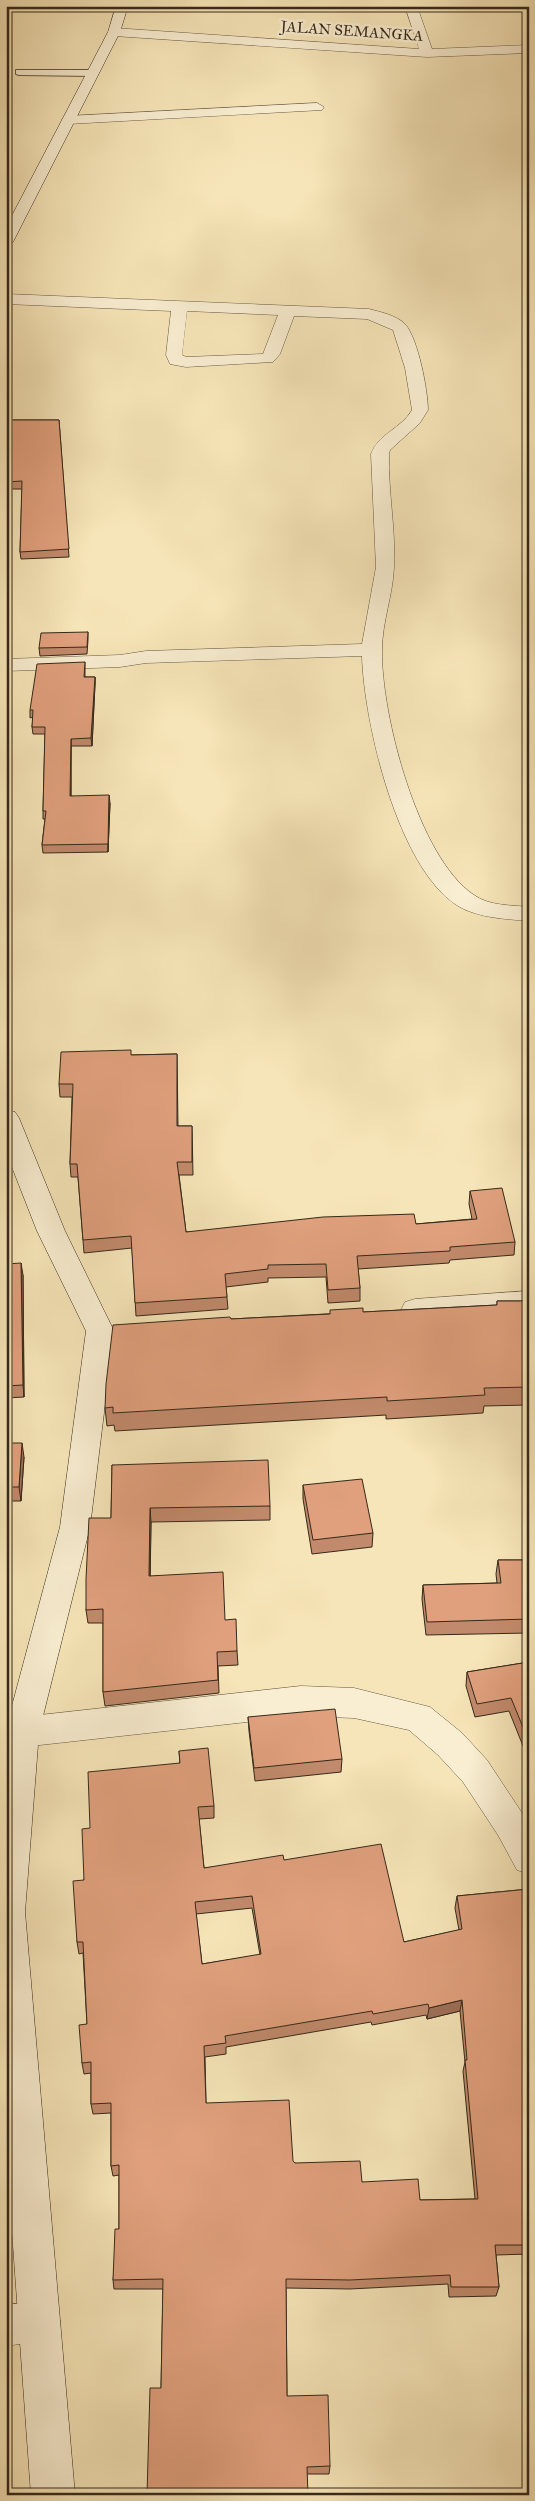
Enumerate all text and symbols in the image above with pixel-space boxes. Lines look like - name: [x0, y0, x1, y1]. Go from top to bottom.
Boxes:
- street label: JALAN SEMANGKA: [278, 17, 424, 46]

